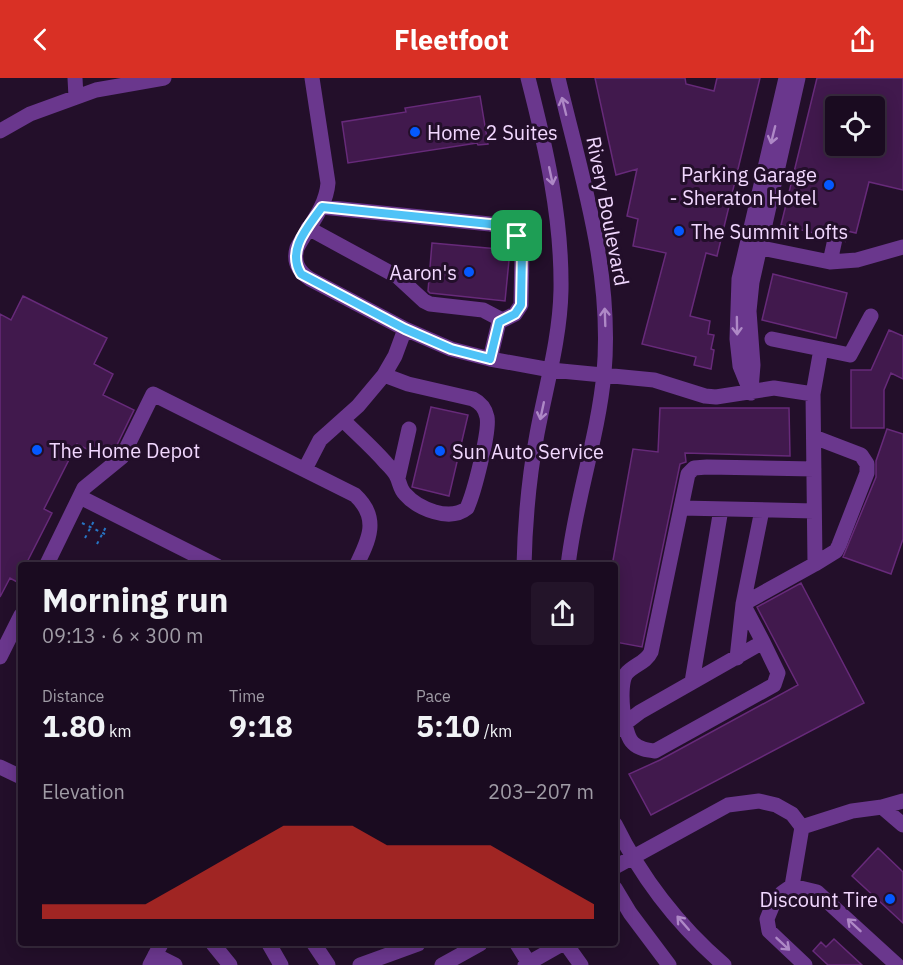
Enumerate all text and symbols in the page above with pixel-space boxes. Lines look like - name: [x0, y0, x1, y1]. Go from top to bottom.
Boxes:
- text: Fleetfoot: [394, 22, 509, 57]
- icon: back: [24, 23, 57, 56]
- icon: share: [846, 23, 879, 56]
- map controls: [825, 96, 885, 156]
- button: locate: [825, 96, 885, 156]
- one-way arrow: [558, 97, 570, 116]
- place label: Home 2 Suites: [427, 119, 558, 146]
- marker: Home 2 Suites: [408, 125, 422, 139]
- one-way arrow: [766, 125, 778, 144]
- street label: Rivery Boulevard: [580, 134, 636, 288]
- place label: Parking Garage - Sheraton Hotel: [669, 161, 817, 211]
- one-way arrow: [546, 166, 557, 185]
- marker: Parking Garage - Sheraton Hotel: [822, 178, 836, 192]
- pin: [491, 210, 542, 261]
- place label: The Summit Lofts: [691, 218, 848, 245]
- icon: arrive: [500, 219, 533, 252]
- marker: The Summit Lofts: [672, 224, 686, 238]
- place label: Aaron's: [389, 259, 457, 286]
- marker: Aaron's: [462, 265, 476, 279]
- one-way arrow: [599, 308, 611, 328]
- one-way arrow: [731, 315, 743, 335]
- one-way arrow: [536, 400, 547, 420]
- place label: The Home Depot: [49, 437, 200, 464]
- place label: Sun Auto Service: [452, 438, 604, 465]
- marker: The Home Depot: [30, 443, 44, 457]
- marker: Sun Auto Service: [433, 444, 447, 458]
- text: Morning run: [42, 578, 228, 621]
- button: share: [531, 582, 594, 645]
- text: 09:13 · 6 × 300 m: [42, 622, 203, 649]
- text: Distance: [42, 686, 104, 706]
- text: Time: [229, 686, 265, 706]
- text: Pace: [416, 686, 451, 706]
- text: 1.80: [42, 706, 105, 745]
- text: 9:18: [229, 706, 293, 745]
- text: 5:10: [416, 706, 480, 745]
- text: km: [105, 721, 132, 741]
- text: /km: [480, 721, 512, 741]
- text: Elevation: [42, 778, 125, 805]
- text: 203–207 m: [488, 778, 594, 805]
- place label: Discount Tire: [760, 886, 878, 913]
- marker: Discount Tire: [883, 892, 897, 906]
- one-way arrow: [676, 916, 690, 931]
- one-way arrow: [847, 918, 862, 932]
- one-way arrow: [775, 937, 790, 951]

